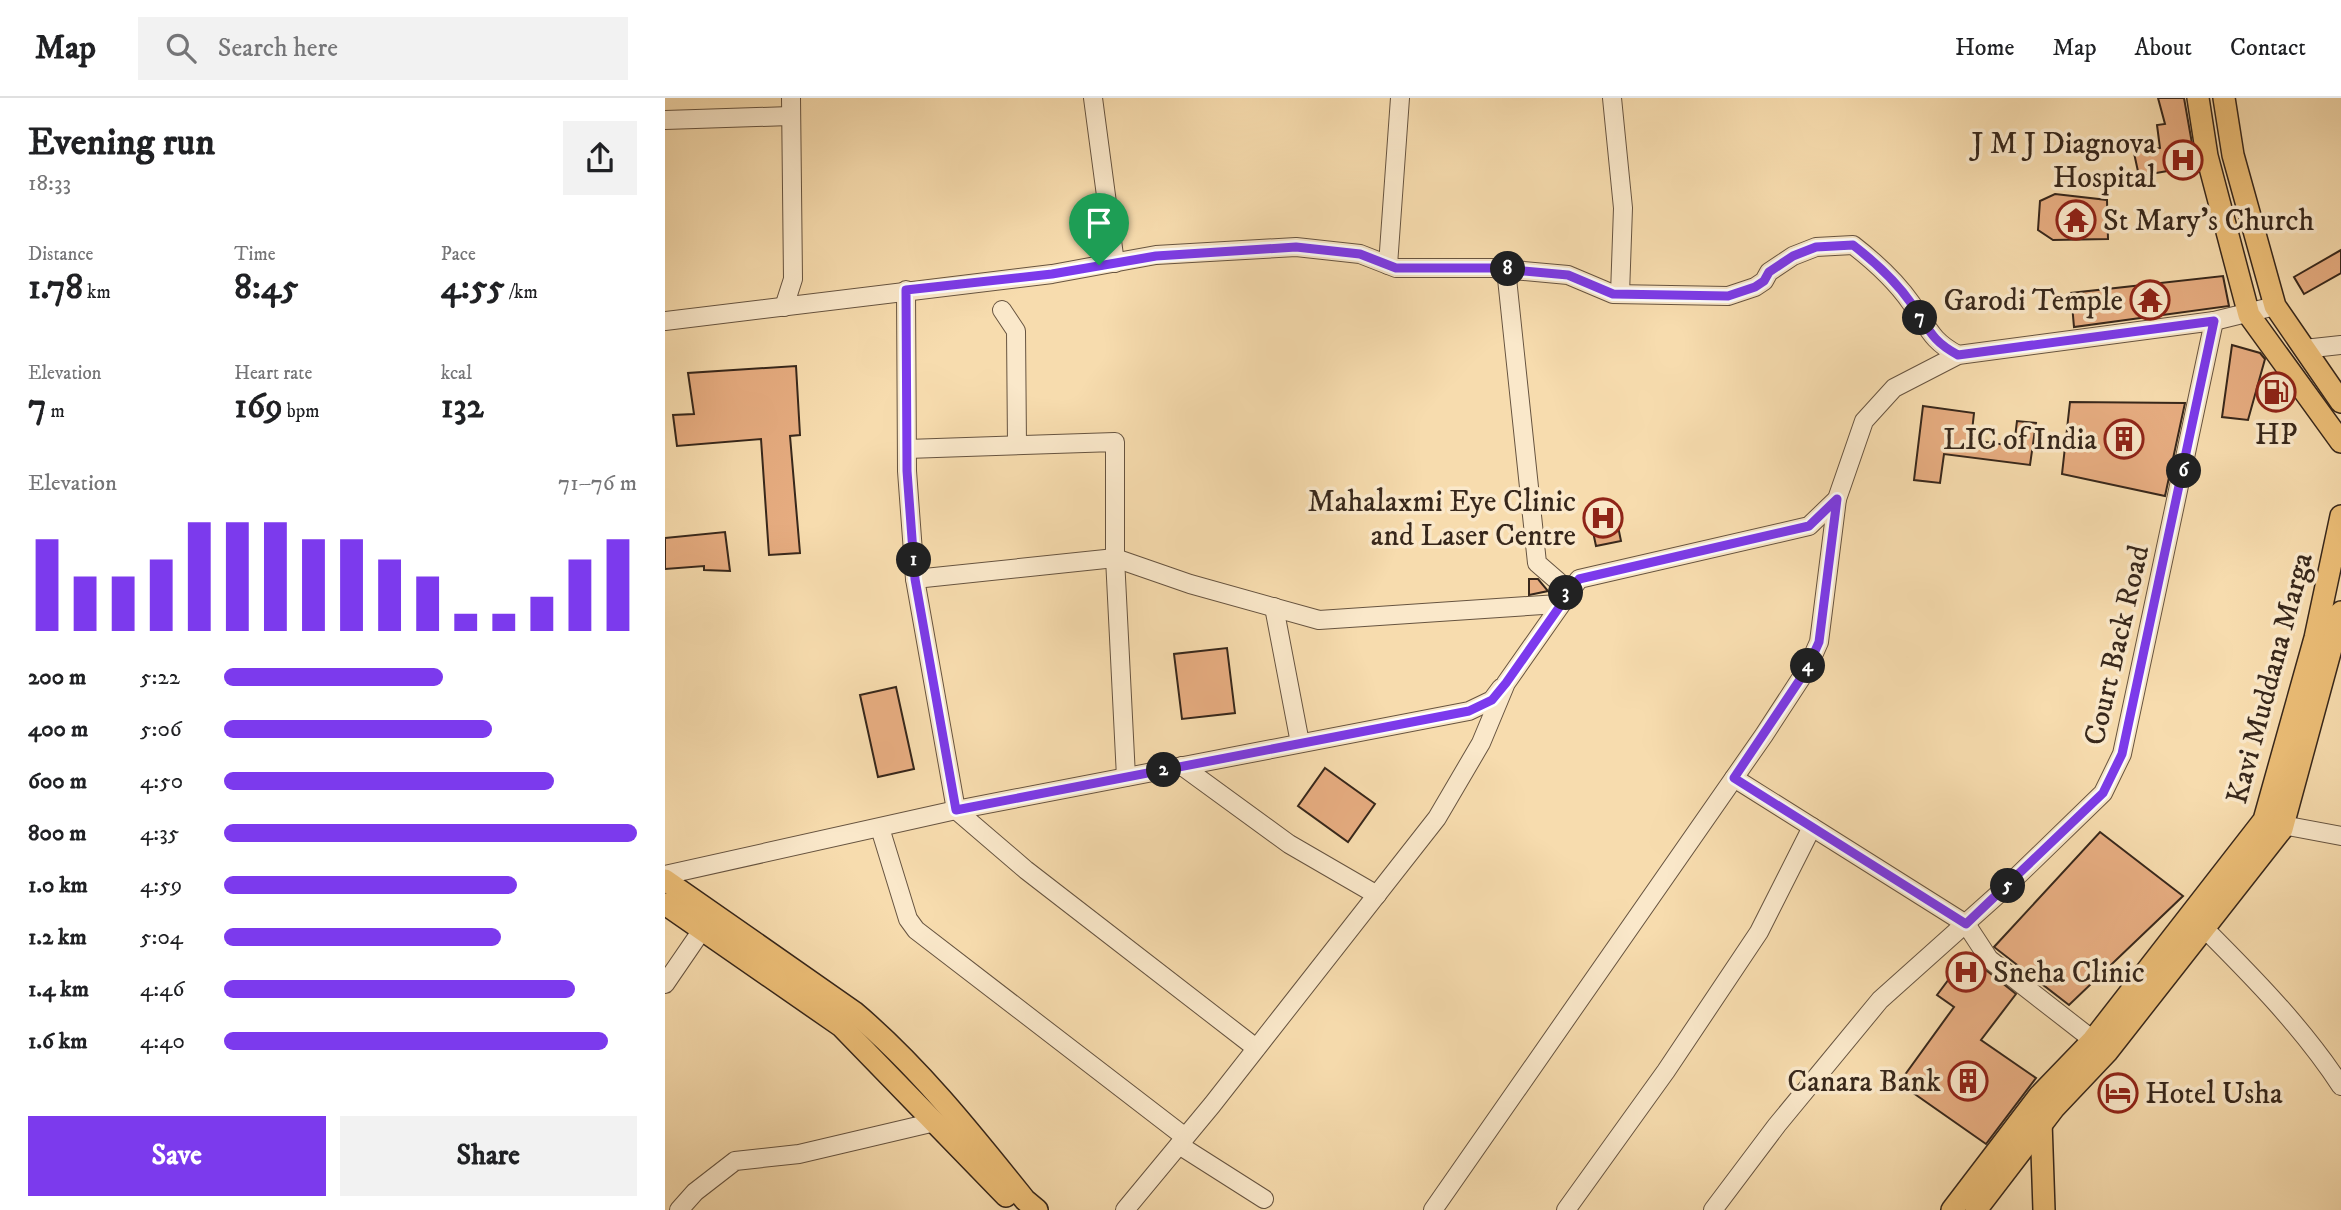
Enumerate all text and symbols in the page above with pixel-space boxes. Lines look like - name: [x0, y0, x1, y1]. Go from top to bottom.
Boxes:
- search box: [138, 17, 628, 80]
- text: Map: [35, 28, 96, 69]
- icon: search: [162, 29, 200, 67]
- text: Search here: [218, 32, 338, 65]
- text: Home: [1955, 33, 2014, 63]
- text: Map: [2052, 33, 2097, 63]
- text: About: [2135, 33, 2192, 63]
- text: Contact: [2230, 33, 2306, 63]
- text: Evening run: [28, 119, 215, 167]
- button: share: [563, 121, 637, 195]
- place label: J M J Diagnova Hospital: [1969, 126, 2156, 197]
- hospital icon: J M J Diagnova Hospital: [2162, 139, 2204, 181]
- text: 18:33: [28, 169, 71, 198]
- pin: [1069, 193, 1129, 265]
- temple icon: St Mary's Church: [2055, 199, 2097, 241]
- place label: St Mary's Church: [2103, 203, 2314, 240]
- icon: arrive: [1080, 204, 1118, 242]
- text: Distance: [28, 243, 93, 266]
- text: Time: [234, 243, 276, 266]
- text: Pace: [441, 243, 476, 266]
- pin: 8: [1491, 252, 1525, 286]
- text: 8: [1503, 257, 1512, 280]
- text: 1.78: [28, 266, 83, 310]
- text: 8:45: [234, 266, 298, 310]
- text: 4:55: [441, 266, 505, 310]
- temple icon: Garodi Temple: [2129, 279, 2171, 321]
- text: km: [83, 281, 111, 304]
- text: /km: [505, 281, 538, 304]
- place label: Garodi Temple: [1943, 283, 2123, 320]
- pin: 7: [1903, 300, 1937, 336]
- text: 7: [1914, 306, 1925, 329]
- text: Elevation: [28, 362, 102, 385]
- text: Heart rate: [234, 362, 312, 385]
- text: kcal: [441, 362, 472, 385]
- fuel station icon: HP: [2255, 371, 2297, 413]
- text: 7: [28, 385, 46, 429]
- text: 169: [234, 385, 283, 429]
- text: 132: [441, 385, 484, 429]
- text: m: [46, 400, 65, 423]
- text: bpm: [283, 400, 320, 423]
- place label: HP: [2255, 417, 2297, 454]
- building icon: LIC of India: [2103, 418, 2145, 460]
- place label: LIC of India: [1943, 422, 2097, 459]
- pin: 6: [2167, 454, 2201, 488]
- text: 6: [2179, 459, 2188, 482]
- text: Elevation: [28, 469, 117, 498]
- text: 71–76 m: [558, 469, 637, 498]
- place label: Mahalaxmi Eye Clinic and Laser Centre: [1307, 484, 1576, 555]
- hospital icon: Mahalaxmi Eye Clinic and Laser Centre: [1582, 497, 1624, 539]
- pin: 1: [897, 542, 931, 578]
- street label: Court Back Road: [2076, 542, 2158, 749]
- text: 1: [910, 548, 917, 571]
- street label: Kavi Muddana Marga: [2219, 548, 2322, 808]
- pin: 3: [1549, 575, 1583, 610]
- text: 3: [1562, 581, 1569, 604]
- pin: 4: [1791, 648, 1825, 684]
- text: 4: [1802, 654, 1813, 677]
- text: 200 m: [28, 663, 86, 692]
- text: 5:22: [140, 663, 180, 692]
- text: 400 m: [28, 715, 88, 744]
- text: 5:06: [140, 715, 182, 744]
- pin: 2: [1147, 752, 1181, 788]
- text: 2: [1159, 758, 1168, 781]
- text: 600 m: [28, 767, 87, 796]
- text: 4:50: [140, 767, 183, 796]
- text: 800 m: [28, 819, 86, 848]
- text: 4:35: [140, 819, 179, 848]
- pin: 5: [1991, 868, 2025, 904]
- text: 1.0 km: [28, 871, 88, 900]
- text: 4:59: [140, 871, 182, 900]
- text: 5: [2003, 874, 2012, 897]
- text: 1.2 km: [28, 923, 87, 952]
- text: 5:04: [140, 923, 183, 952]
- hospital icon: Sneha Clinic: [1945, 951, 1987, 993]
- place label: Sneha Clinic: [1993, 955, 2145, 992]
- text: 1.4 km: [28, 975, 89, 1004]
- text: 4:46: [140, 975, 184, 1004]
- text: 1.6 km: [28, 1027, 87, 1056]
- text: 4:40: [140, 1027, 185, 1056]
- building icon: Canara Bank: [1947, 1060, 1989, 1102]
- place label: Canara Bank: [1787, 1064, 1941, 1101]
- hotel icon: Hotel Usha: [2097, 1072, 2139, 1114]
- place label: Hotel Usha: [2145, 1076, 2283, 1113]
- button: Save: [28, 1116, 326, 1196]
- button: Share: [340, 1116, 637, 1196]

